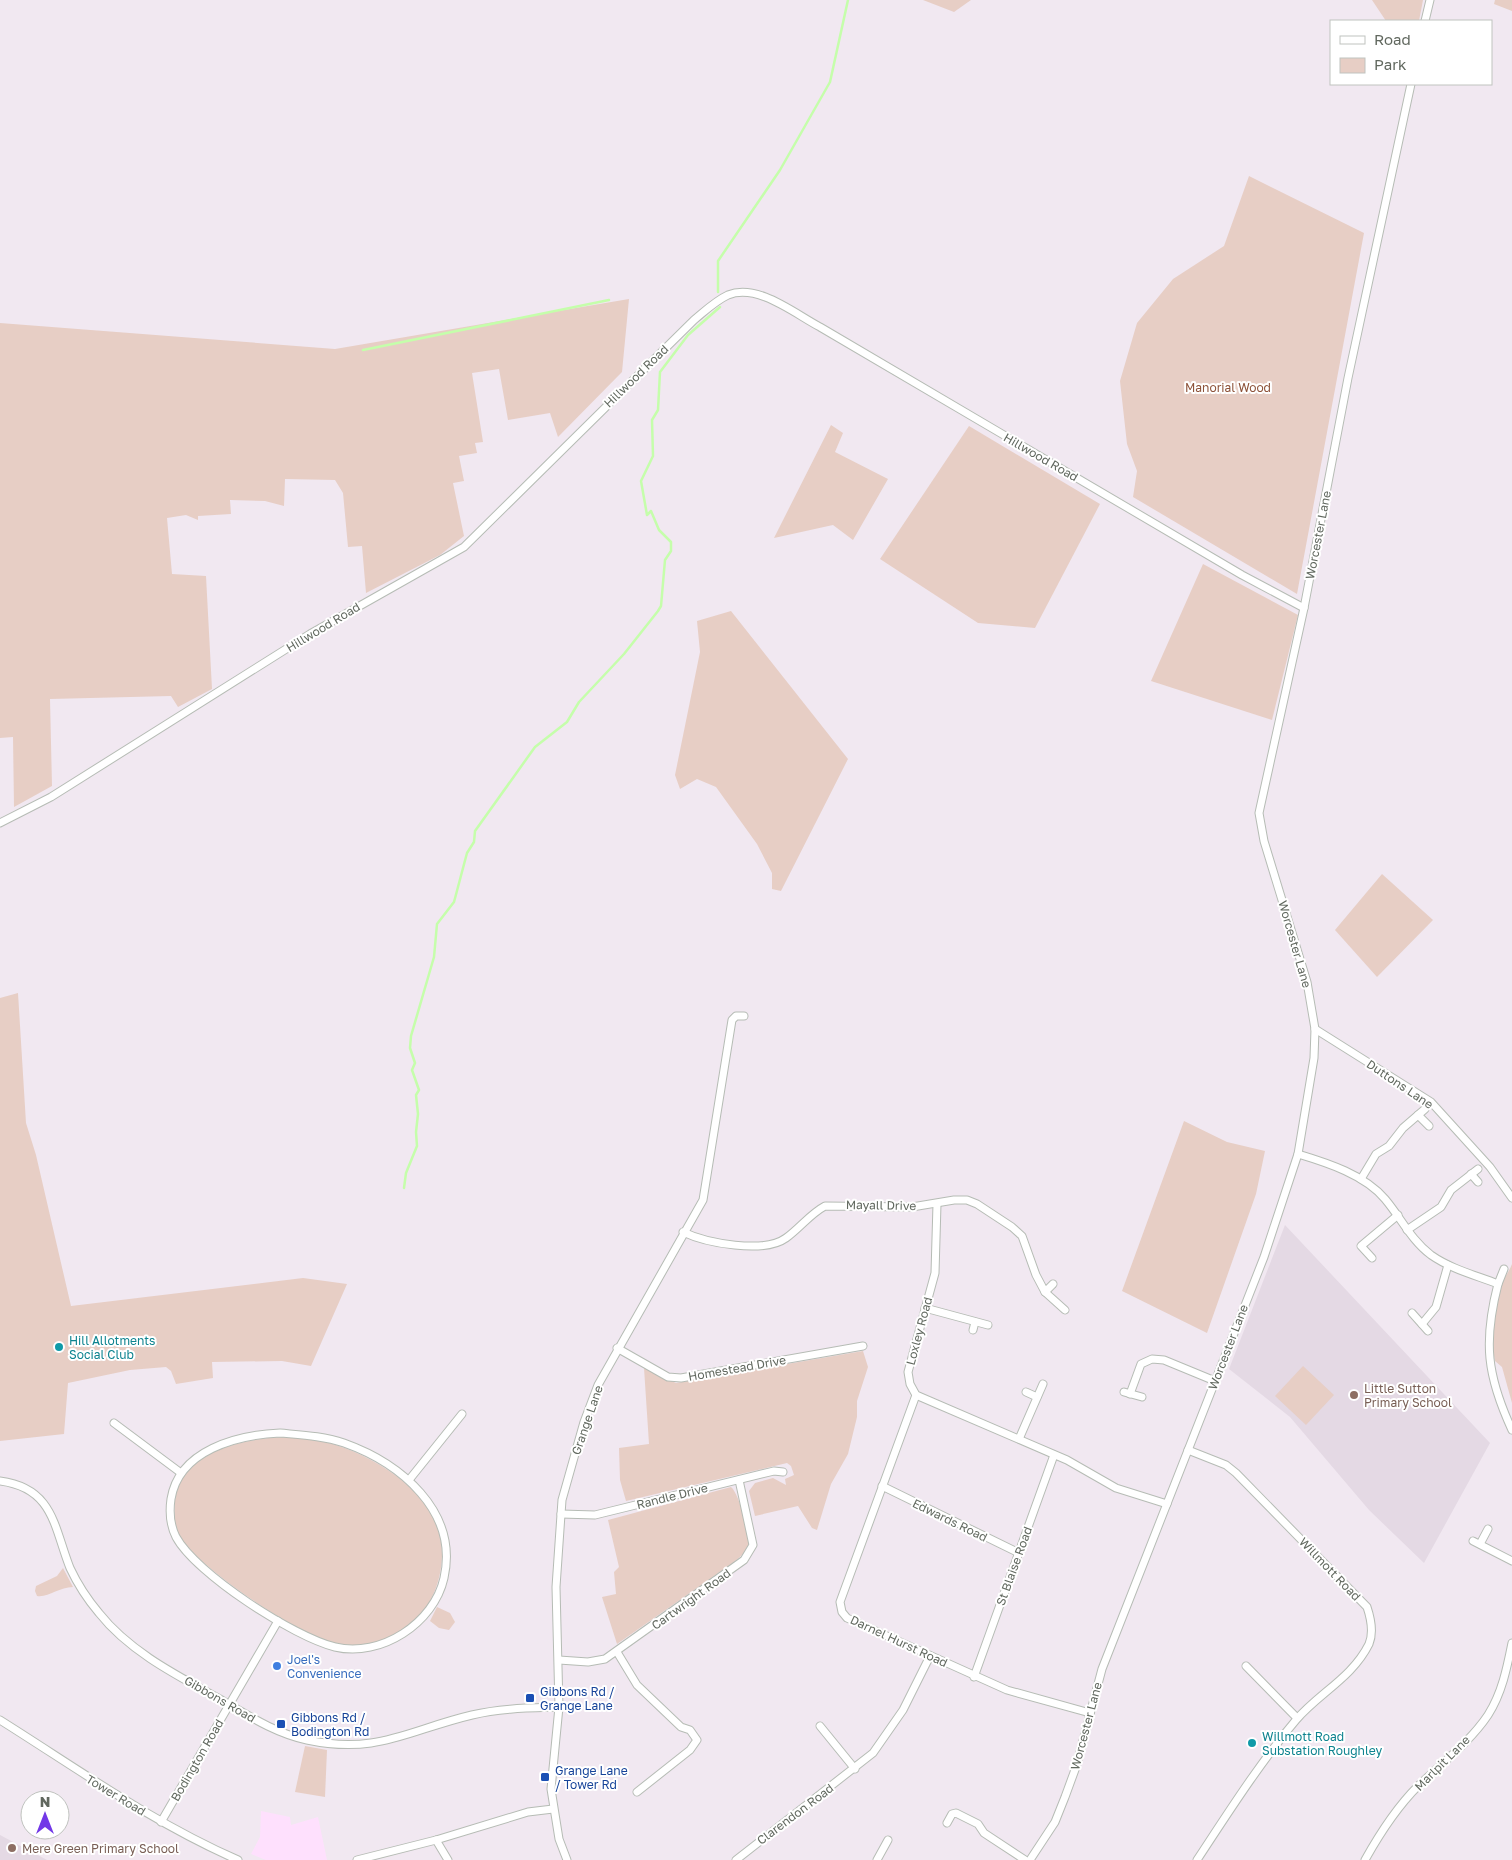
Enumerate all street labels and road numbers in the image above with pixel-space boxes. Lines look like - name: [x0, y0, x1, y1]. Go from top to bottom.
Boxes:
- street label: Hillwood Road: [601, 342, 671, 410]
- street label: Hillwood Road: [1001, 430, 1081, 484]
- street label: Worcester Lane: [1302, 489, 1334, 581]
- street label: Hillwood Road: [283, 599, 363, 655]
- street label: Worcester Lane: [1275, 899, 1315, 989]
- street label: Duttons Lane: [1364, 1056, 1436, 1112]
- street label: Mayall Drive: [846, 1197, 916, 1213]
- street label: Loxley Road: [903, 1295, 935, 1367]
- street label: Worcester Lane: [1205, 1302, 1251, 1392]
- street label: Homestead Drive: [687, 1352, 787, 1384]
- street label: Grange Lane: [568, 1383, 606, 1457]
- street label: Randle Drive: [635, 1480, 709, 1512]
- street label: Edwards Road: [910, 1495, 990, 1545]
- street label: St Blaise Road: [993, 1525, 1035, 1607]
- street label: Willmott Road: [1296, 1534, 1364, 1604]
- street label: Cartwright Road: [648, 1565, 734, 1633]
- street label: Darnel Hurst Road: [848, 1612, 950, 1670]
- street label: Gibbons Road: [182, 1673, 258, 1725]
- street label: Worcester Lane: [1067, 1680, 1105, 1771]
- street label: Bodington Road: [167, 1716, 227, 1804]
- street label: Marlpit Lane: [1411, 1732, 1473, 1794]
- street label: Tower Road: [83, 1771, 149, 1819]
- street label: Clarendon Road: [754, 1780, 836, 1848]

